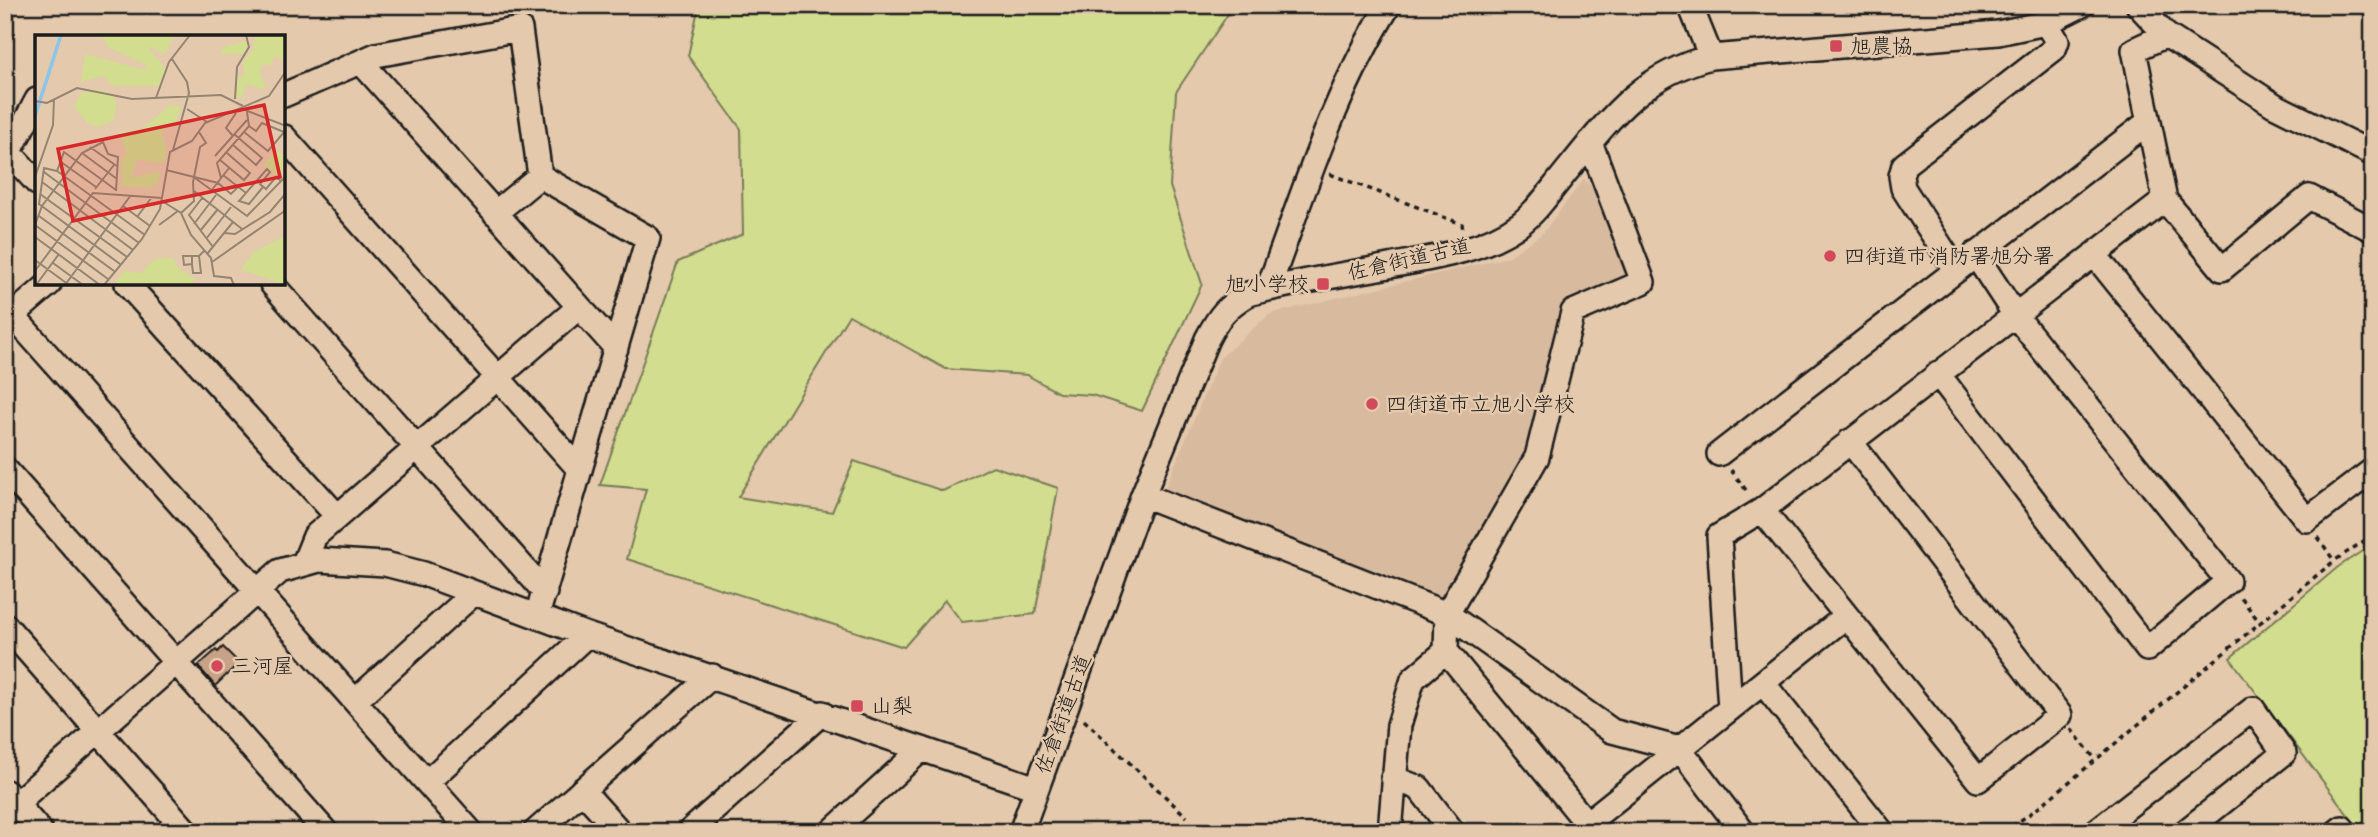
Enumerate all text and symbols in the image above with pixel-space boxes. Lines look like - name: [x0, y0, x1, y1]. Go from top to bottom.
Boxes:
- inset map: [35, 35, 285, 285]
- place label: 旭農協: [1850, 35, 1913, 62]
- marker: 旭農協: [1828, 38, 1844, 54]
- street label: 佐倉街道古道: [1345, 234, 1474, 289]
- place label: 四街道市消防署旭分署: [1844, 246, 2054, 272]
- marker: 四街道市消防署旭分署: [1822, 248, 1838, 264]
- place label: 旭小学校: [1225, 274, 1309, 300]
- marker: 旭小学校: [1315, 276, 1331, 292]
- place label: 四街道市立旭小学校: [1386, 394, 1575, 420]
- marker: 四街道市立旭小学校: [1364, 396, 1380, 412]
- street label: 佐倉街道古道: [1031, 651, 1100, 779]
- place label: 三河屋: [231, 656, 294, 682]
- marker: 三河屋: [209, 658, 225, 674]
- place label: 山梨: [871, 696, 913, 722]
- marker: 山梨: [849, 698, 865, 714]

